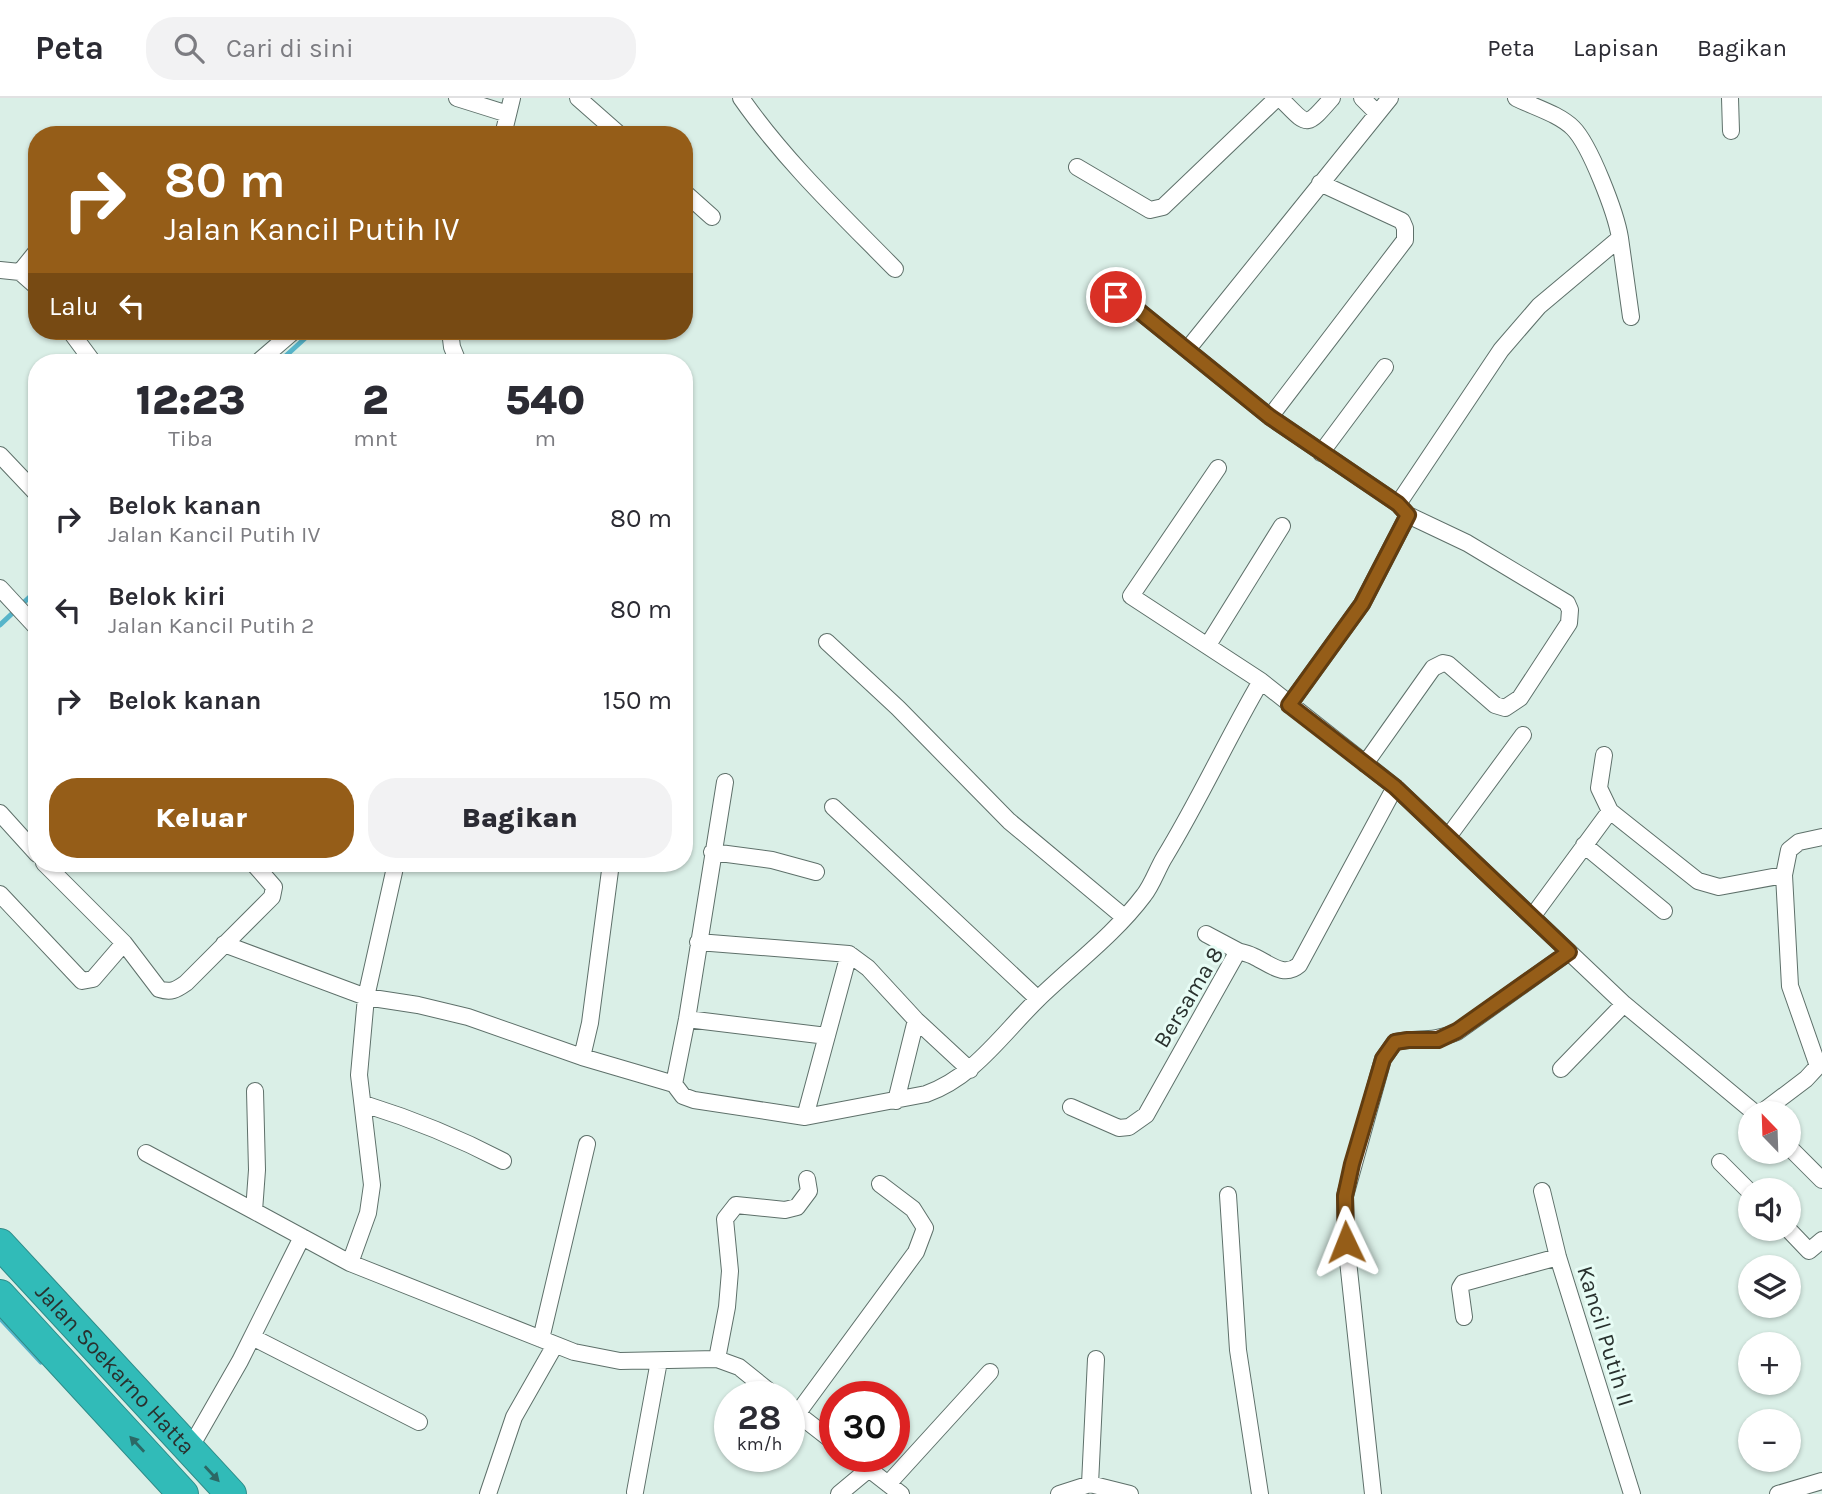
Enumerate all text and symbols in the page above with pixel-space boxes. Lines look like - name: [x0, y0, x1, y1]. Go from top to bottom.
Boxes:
- search box: [146, 17, 636, 80]
- text: Peta: [35, 29, 104, 67]
- icon: search: [170, 29, 208, 67]
- text: Cari di sini: [226, 33, 354, 64]
- text: Peta: [1487, 34, 1535, 62]
- text: Lapisan: [1573, 34, 1659, 62]
- text: Bagikan: [1697, 34, 1787, 62]
- text: 80 m: [164, 152, 286, 209]
- icon: right: [49, 154, 140, 245]
- text: Jalan Kancil Putih IV: [164, 211, 460, 248]
- pin: [1086, 267, 1146, 327]
- icon: arrive: [1097, 278, 1135, 316]
- icon: left: [113, 287, 151, 325]
- text: Lalu: [49, 291, 99, 322]
- text: 12:23: [136, 375, 246, 425]
- text: 2: [362, 375, 389, 425]
- text: 540: [505, 375, 585, 425]
- text: Tiba: [168, 425, 213, 452]
- text: mnt: [353, 425, 397, 452]
- text: m: [534, 425, 556, 452]
- text: Belok kanan: [108, 490, 261, 521]
- icon: right: [49, 500, 87, 538]
- text: 80 m: [610, 503, 672, 534]
- text: Jalan Kancil Putih IV: [108, 521, 320, 548]
- text: Belok kiri: [108, 581, 226, 612]
- icon: left: [49, 591, 87, 629]
- text: 80 m: [610, 594, 672, 625]
- text: Jalan Kancil Putih 2: [108, 612, 314, 639]
- icon: right: [49, 682, 87, 720]
- text: Belok kanan: [108, 685, 261, 716]
- text: 150 m: [603, 685, 672, 716]
- button: Keluar: [49, 778, 354, 858]
- button: Bagikan: [368, 778, 672, 858]
- street label: Bersama 8: [1148, 942, 1229, 1053]
- north arrow: [1738, 1101, 1801, 1164]
- map controls: [1738, 1101, 1801, 1472]
- button: sound: [1738, 1178, 1801, 1241]
- position arrow: [1309, 1205, 1383, 1279]
- button: layers: [1738, 1255, 1801, 1318]
- street label: Kancil Putih II: [1571, 1263, 1640, 1410]
- street label: Jalan Soekarno Hatta: [30, 1278, 200, 1460]
- button: +: [1738, 1332, 1801, 1395]
- speed limit sign: 30: [819, 1381, 910, 1472]
- text: 28: [738, 1397, 781, 1438]
- button: −: [1738, 1409, 1801, 1472]
- text: km/h: [737, 1433, 782, 1455]
- one-way arrow: [129, 1436, 145, 1453]
- one-way arrow: [204, 1465, 220, 1482]

